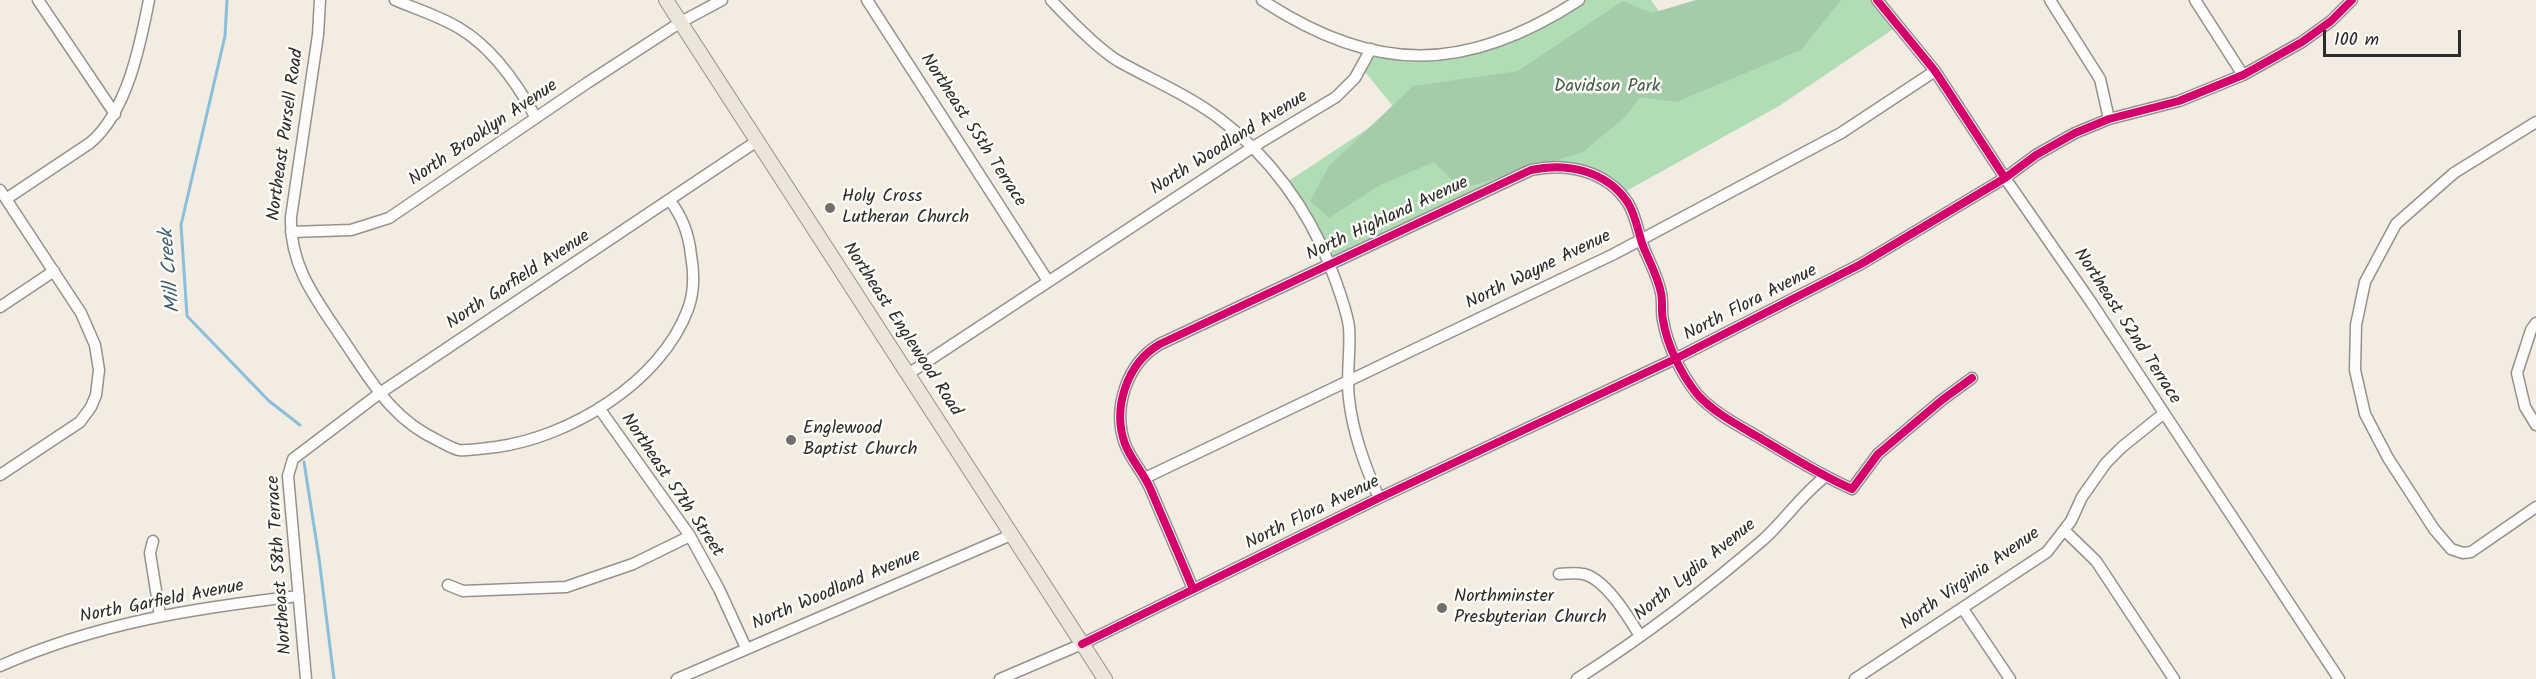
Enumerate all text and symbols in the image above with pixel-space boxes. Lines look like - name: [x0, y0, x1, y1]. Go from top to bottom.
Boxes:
- scale bar: [2326, 18, 2464, 56]
- text: 100 m: [2334, 26, 2379, 55]
- street label: Northeast Pursell Road: [264, 48, 310, 222]
- street label: Northeast 55th Terrace: [914, 50, 1030, 212]
- street label: North Brooklyn Avenue: [405, 76, 563, 192]
- park label: Davidson Park: [1554, 77, 1660, 99]
- street label: North Woodland Avenue: [1147, 87, 1313, 201]
- street label: North Highland Avenue: [1304, 173, 1472, 267]
- place label: Holy Cross Lutheran Church: [842, 187, 969, 230]
- marker: Holy Cross Lutheran Church: [823, 201, 837, 215]
- street label: North Wayne Avenue: [1463, 226, 1615, 316]
- street label: North Garfield Avenue: [443, 227, 595, 335]
- water label: Mill Creek: [156, 228, 188, 314]
- street label: Northeast Englewood Road: [837, 239, 965, 421]
- street label: Northeast 52nd Terrace: [2068, 245, 2184, 409]
- street label: North Flora Avenue: [1681, 261, 1821, 347]
- street label: Northeast 57th Street: [615, 410, 727, 562]
- place label: Englewood Baptist Church: [803, 419, 917, 462]
- marker: Englewood Baptist Church: [784, 433, 798, 447]
- street label: North Flora Avenue: [1242, 472, 1384, 556]
- street label: Northeast 58th Terrace: [264, 475, 298, 655]
- street label: North Lydia Avenue: [1631, 515, 1761, 627]
- street label: North Virginia Avenue: [1897, 524, 2045, 636]
- street label: North Woodland Avenue: [749, 546, 925, 636]
- street label: North Garfield Avenue: [78, 576, 246, 630]
- place label: Northminster Presbyterian Church: [1454, 587, 1607, 630]
- marker: Northminster Presbyterian Church: [1435, 601, 1449, 615]

